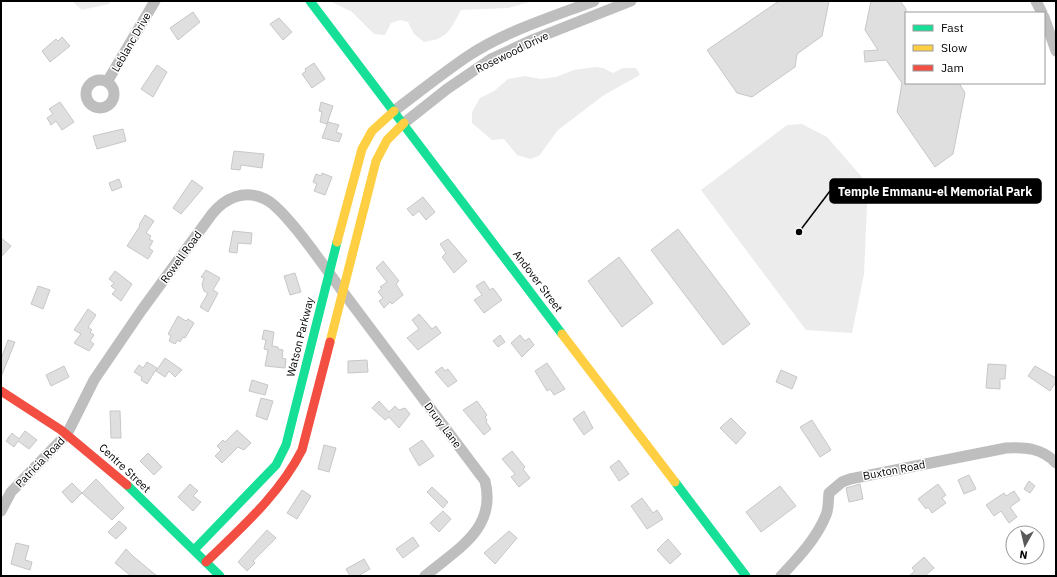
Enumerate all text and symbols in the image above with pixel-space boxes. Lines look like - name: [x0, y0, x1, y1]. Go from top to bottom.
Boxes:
- street label: Leblanc Drive: [108, 10, 154, 74]
- legend: [905, 12, 1045, 84]
- text: Fast: [941, 20, 964, 35]
- street label: Rosewood Drive: [473, 28, 551, 76]
- text: Slow: [941, 40, 967, 55]
- text: Jam: [941, 60, 964, 75]
- callout: Temple Emmanu-el Memorial Park: [830, 179, 1041, 203]
- text: Temple Emmanu-el Memorial Park: [838, 184, 1032, 199]
- street label: Rowell Road: [157, 228, 205, 286]
- street label: Andover Street: [510, 247, 566, 315]
- street label: Watson Parkway: [283, 295, 317, 378]
- street label: Drury Lane: [421, 399, 465, 451]
- street label: Patricia Road: [12, 434, 68, 490]
- street label: Centre Street: [96, 440, 154, 496]
- street label: Buxton Road: [862, 457, 926, 483]
- north arrow: [1005, 525, 1045, 565]
- text: N: [1019, 547, 1029, 562]

